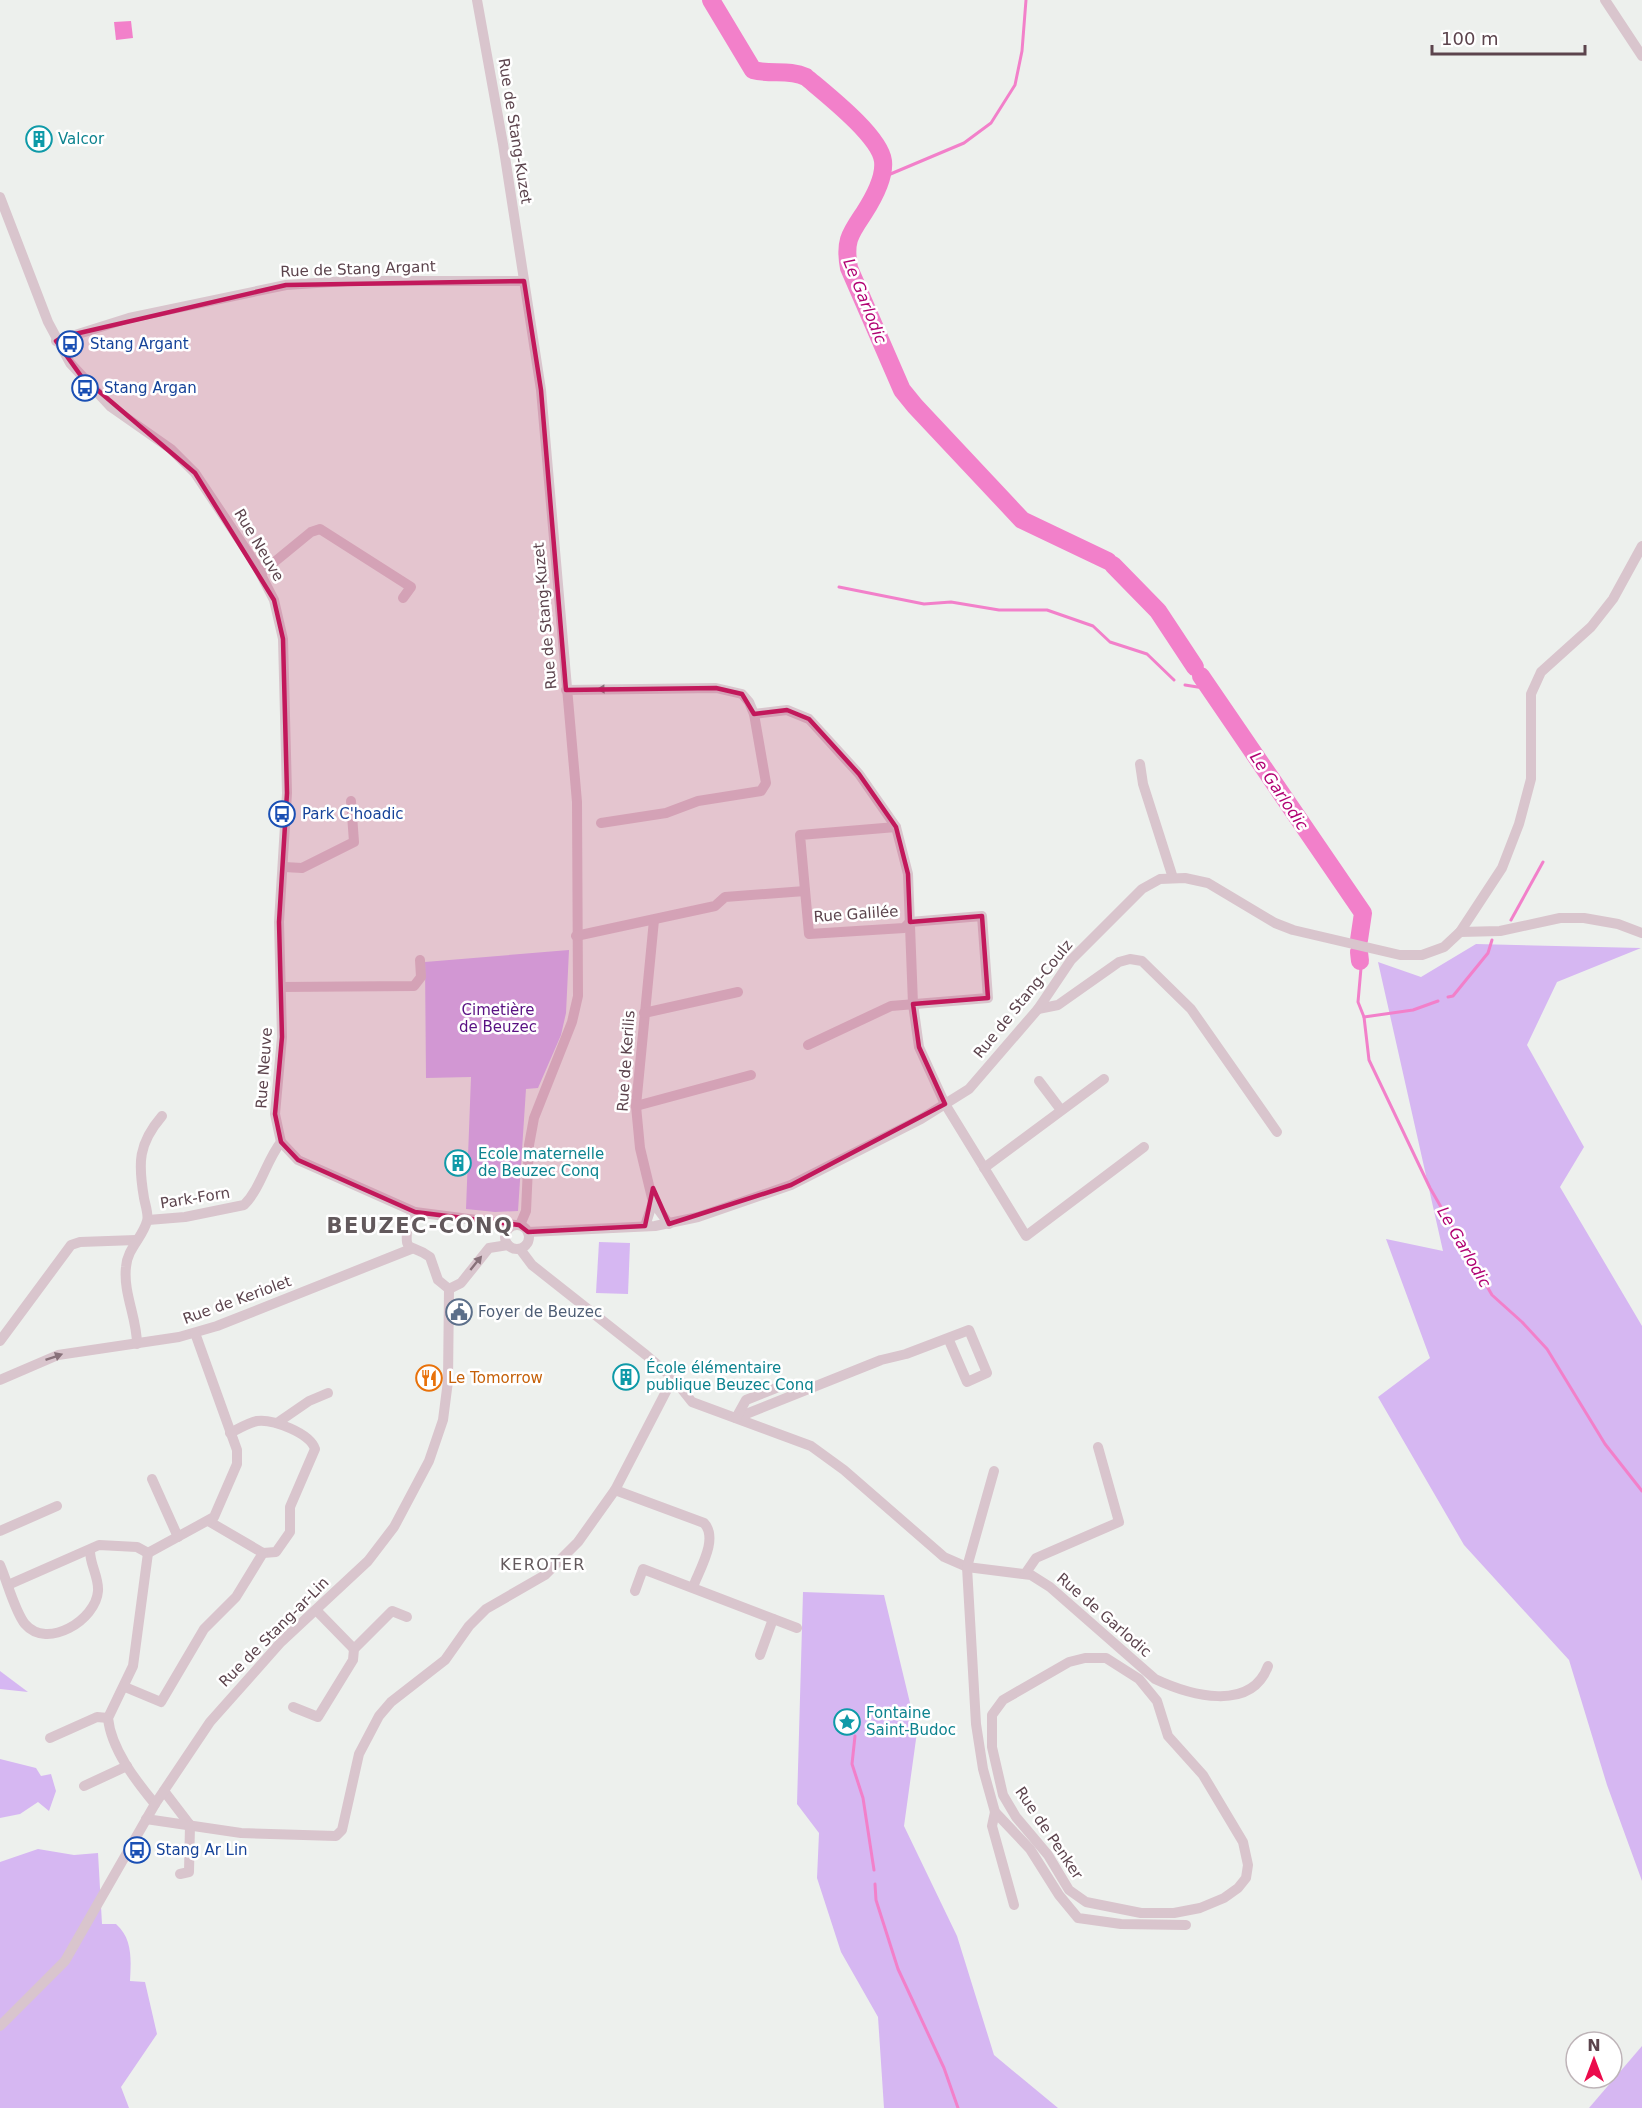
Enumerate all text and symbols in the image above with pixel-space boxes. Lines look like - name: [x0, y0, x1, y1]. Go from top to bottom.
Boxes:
- scale bar: [1432, 18, 1585, 56]
- text: 100 m: [1441, 28, 1499, 49]
- street label: Rue de Stang-Kuzet: [495, 57, 535, 205]
- building icon: Valcor: [24, 124, 54, 154]
- place label: Valcor: [58, 130, 105, 148]
- water label: Le Garlodic: [839, 256, 891, 347]
- street label: Rue de Stang Argant: [280, 257, 436, 281]
- bus stop icon: Stang Argant: [55, 329, 85, 359]
- place label: Stang Argant: [90, 335, 189, 353]
- bus stop icon: Stang Argan: [70, 373, 100, 403]
- place label: Stang Argan: [104, 379, 197, 397]
- street label: Rue Neuve: [230, 506, 288, 584]
- street label: Rue de Stang-Kuzet: [530, 542, 560, 690]
- one-way arrow: [597, 684, 616, 693]
- water label: Le Garlodic: [1246, 748, 1312, 834]
- bus stop icon: Park C'hoadic: [267, 799, 297, 829]
- place label: Park C'hoadic: [302, 805, 404, 823]
- street label: Rue Galilée: [813, 902, 899, 926]
- street label: Rue de Stang-Coulz: [970, 936, 1076, 1062]
- park label: Cimetière de Beuzec: [459, 1001, 537, 1036]
- street label: Rue de Kerilis: [613, 1010, 639, 1112]
- street label: Rue Neuve: [252, 1027, 276, 1109]
- place label: Ecole maternelle de Beuzec Conq: [478, 1145, 604, 1180]
- building icon: Ecole maternelle de Beuzec Conq: [443, 1148, 473, 1178]
- street label: Park-Forn: [159, 1184, 231, 1212]
- water label: Le Garlodic: [1433, 1203, 1495, 1291]
- district label: BEUZEC-CONQ: [327, 1214, 513, 1238]
- one-way arrow: [470, 1255, 483, 1271]
- street label: Rue de Keriolet: [180, 1272, 294, 1328]
- public building icon: Foyer de Beuzec: [444, 1297, 474, 1327]
- place label: Foyer de Beuzec: [478, 1303, 602, 1321]
- one-way arrow: [45, 1352, 63, 1362]
- place label: École élémentaire publique Beuzec Conq: [646, 1358, 814, 1394]
- building icon: École élémentaire publique Beuzec Conq: [611, 1362, 641, 1392]
- restaurant icon: Le Tomorrow: [414, 1363, 444, 1393]
- place label: Le Tomorrow: [448, 1369, 543, 1387]
- district label: KEROTER: [500, 1555, 586, 1574]
- street label: Rue de Garlodic: [1053, 1569, 1155, 1661]
- street label: Rue de Stang-ar-Lin: [215, 1573, 333, 1691]
- place label: Fontaine Saint-Budoc: [866, 1704, 956, 1739]
- place icon: Fontaine Saint-Budoc: [832, 1707, 862, 1737]
- street label: Rue de Penker: [1011, 1783, 1087, 1883]
- bus stop icon: Stang Ar Lin: [122, 1835, 152, 1865]
- place label: Stang Ar Lin: [156, 1841, 248, 1859]
- north arrow: [1564, 2030, 1624, 2090]
- text: N: [1587, 2036, 1601, 2055]

